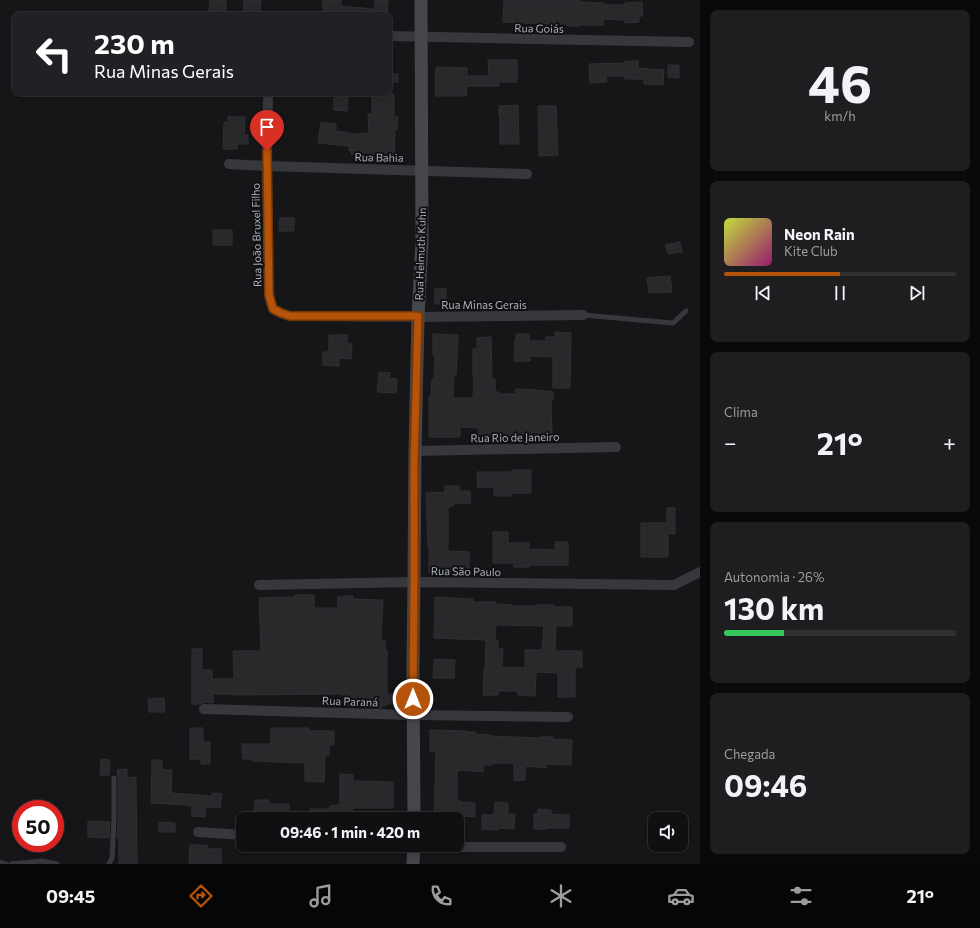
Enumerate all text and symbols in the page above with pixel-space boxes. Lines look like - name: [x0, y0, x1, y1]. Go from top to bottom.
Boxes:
- street label: Rua Goiás: [514, 21, 564, 35]
- text: 230 m: [94, 26, 175, 60]
- icon: left: [28, 28, 80, 80]
- text: 46: [808, 50, 872, 114]
- text: Rua Minas Gerais: [94, 60, 234, 82]
- text: km/h: [824, 108, 856, 124]
- pin: [250, 110, 284, 151]
- icon: arrive: [256, 116, 278, 138]
- street label: Rua Bahia: [354, 150, 404, 164]
- street label: Rua João Bruxel Filho: [249, 182, 264, 287]
- street label: Rua Helmuth Kuhn: [412, 207, 428, 301]
- text: Neon Rain: [784, 225, 855, 243]
- text: Kite Club: [784, 243, 838, 259]
- icon: previous: [752, 282, 774, 304]
- icon: pause: [829, 282, 851, 304]
- icon: next: [906, 282, 928, 304]
- street label: Rua Minas Gerais: [441, 298, 527, 311]
- text: Clima: [724, 404, 758, 420]
- text: 21°: [817, 424, 863, 461]
- text: −: [724, 429, 737, 456]
- text: +: [943, 429, 956, 456]
- street label: Rua Rio de Janeiro: [470, 430, 560, 445]
- street label: Rua São Paulo: [431, 564, 502, 578]
- text: Autonomia · 26%: [724, 569, 824, 585]
- text: 130 km: [724, 589, 824, 626]
- position arrow: [392, 678, 434, 720]
- street label: Rua Paraná: [322, 694, 378, 708]
- text: Chegada: [724, 746, 775, 762]
- text: 09:46: [724, 766, 807, 803]
- speed limit sign: 50: [12, 800, 64, 852]
- map controls: [648, 812, 688, 852]
- button: sound: [648, 812, 688, 852]
- text: 09:46 · 1 min · 420 m: [280, 823, 420, 841]
- icon: directions: [187, 882, 215, 910]
- icon: music: [307, 882, 335, 910]
- icon: phone: [427, 882, 455, 910]
- icon: climate: [547, 882, 575, 910]
- icon: car: [667, 882, 695, 910]
- icon: filters: [787, 882, 815, 910]
- text: 09:45: [46, 885, 95, 907]
- text: 21°: [906, 885, 934, 907]

